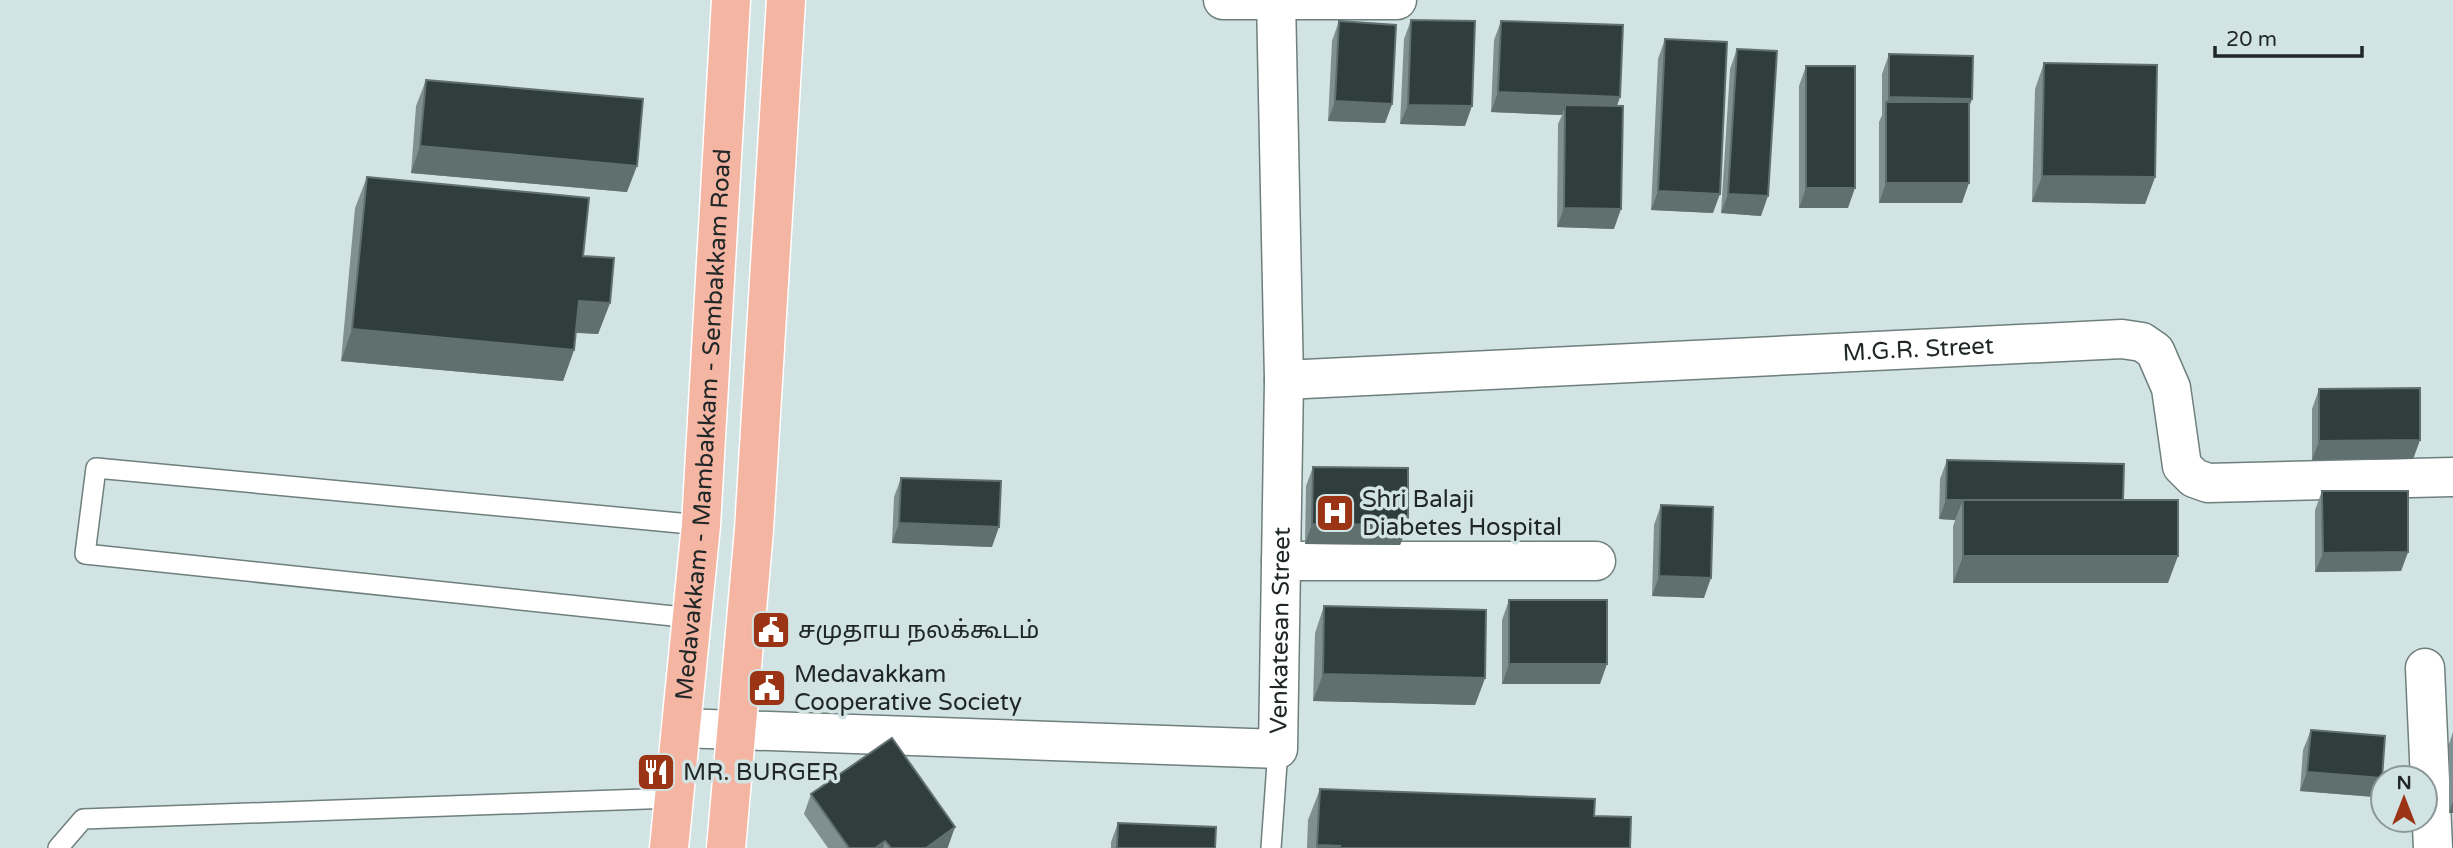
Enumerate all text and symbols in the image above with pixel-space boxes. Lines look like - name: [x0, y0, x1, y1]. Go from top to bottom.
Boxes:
- scale bar: [2215, 14, 2362, 58]
- text: 20 m: [2226, 27, 2277, 52]
- street label: Medavakkam - Mambakkam - Sembakkam Road: [670, 148, 737, 702]
- street label: M.G.R. Street: [1842, 331, 1995, 368]
- place label: Shri Balaji Diabetes Hospital: [1362, 485, 1562, 542]
- hospital icon: Shri Balaji Diabetes Hospital: [1314, 492, 1356, 534]
- street label: Venkatesan Street: [1264, 527, 1297, 734]
- public building icon: சமுதாய நலக்கூடம்: [750, 609, 792, 651]
- place label: சமுதாய நலக்கூடம்: [798, 616, 1039, 646]
- place label: Medavakkam Cooperative Society: [794, 660, 1022, 717]
- public building icon: Medavakkam Cooperative Society: [746, 667, 788, 709]
- restaurant icon: MR. BURGER: [635, 751, 677, 793]
- place label: MR. BURGER: [683, 758, 838, 787]
- north arrow: [2369, 764, 2439, 834]
- text: N: [2396, 772, 2412, 794]

